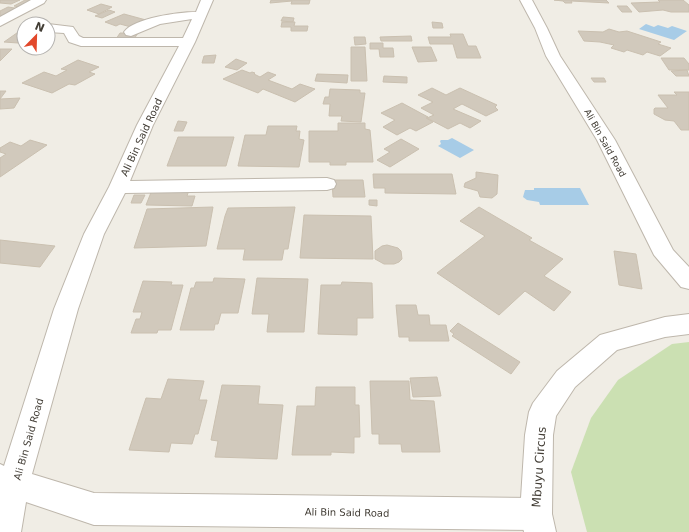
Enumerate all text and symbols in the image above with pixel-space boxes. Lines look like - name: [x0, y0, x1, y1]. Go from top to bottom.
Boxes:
- north arrow: [16, 16, 56, 56]
- text: N: [33, 19, 46, 35]
- street label: Ali Bin Said Road: [119, 97, 164, 178]
- street label: Ali Bin Said Road: [582, 107, 628, 179]
- street label: Ali Bin Said Road: [12, 397, 45, 481]
- street label: Mbuyu Circus: [529, 426, 549, 508]
- street label: Ali Bin Said Road: [305, 506, 389, 519]

